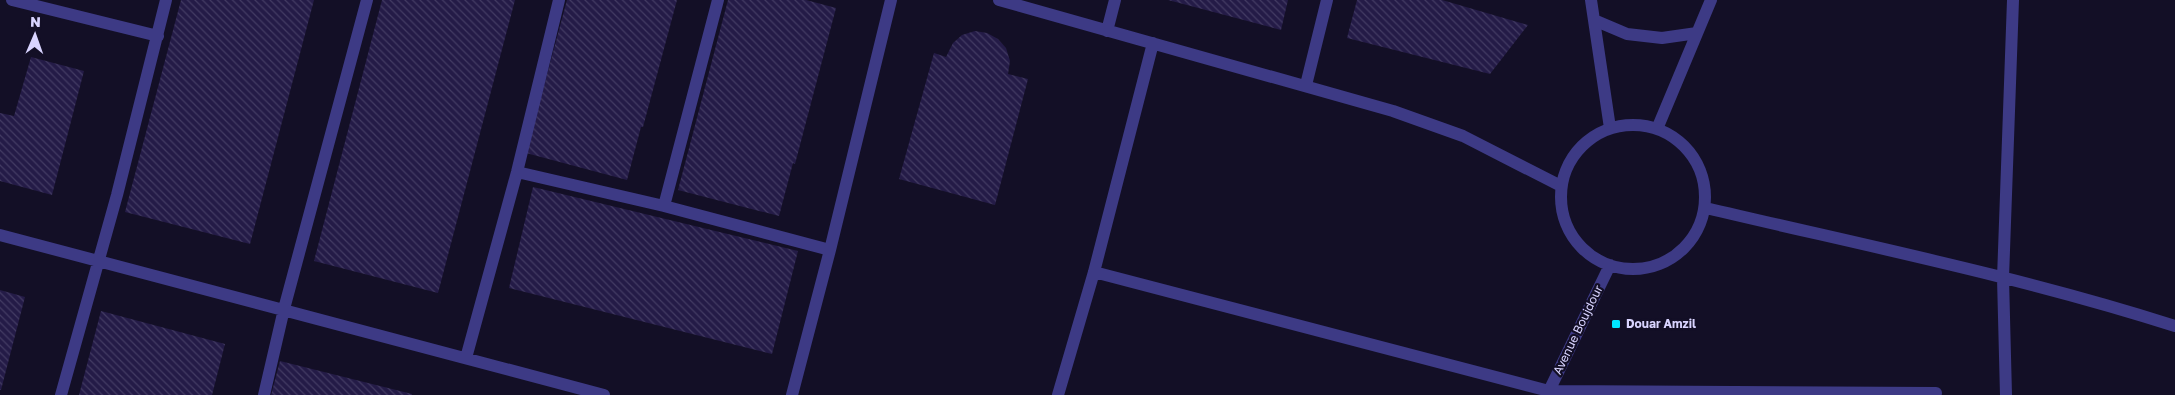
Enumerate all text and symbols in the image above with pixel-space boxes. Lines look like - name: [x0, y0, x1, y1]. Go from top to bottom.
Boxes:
- north arrow: [10, 10, 60, 60]
- text: N: [30, 13, 41, 30]
- street label: Avenue Boujdour: [1549, 282, 1606, 377]
- place label: Douar Amzil: [1626, 316, 1696, 331]
- marker: Douar Amzil: [1610, 318, 1622, 330]

